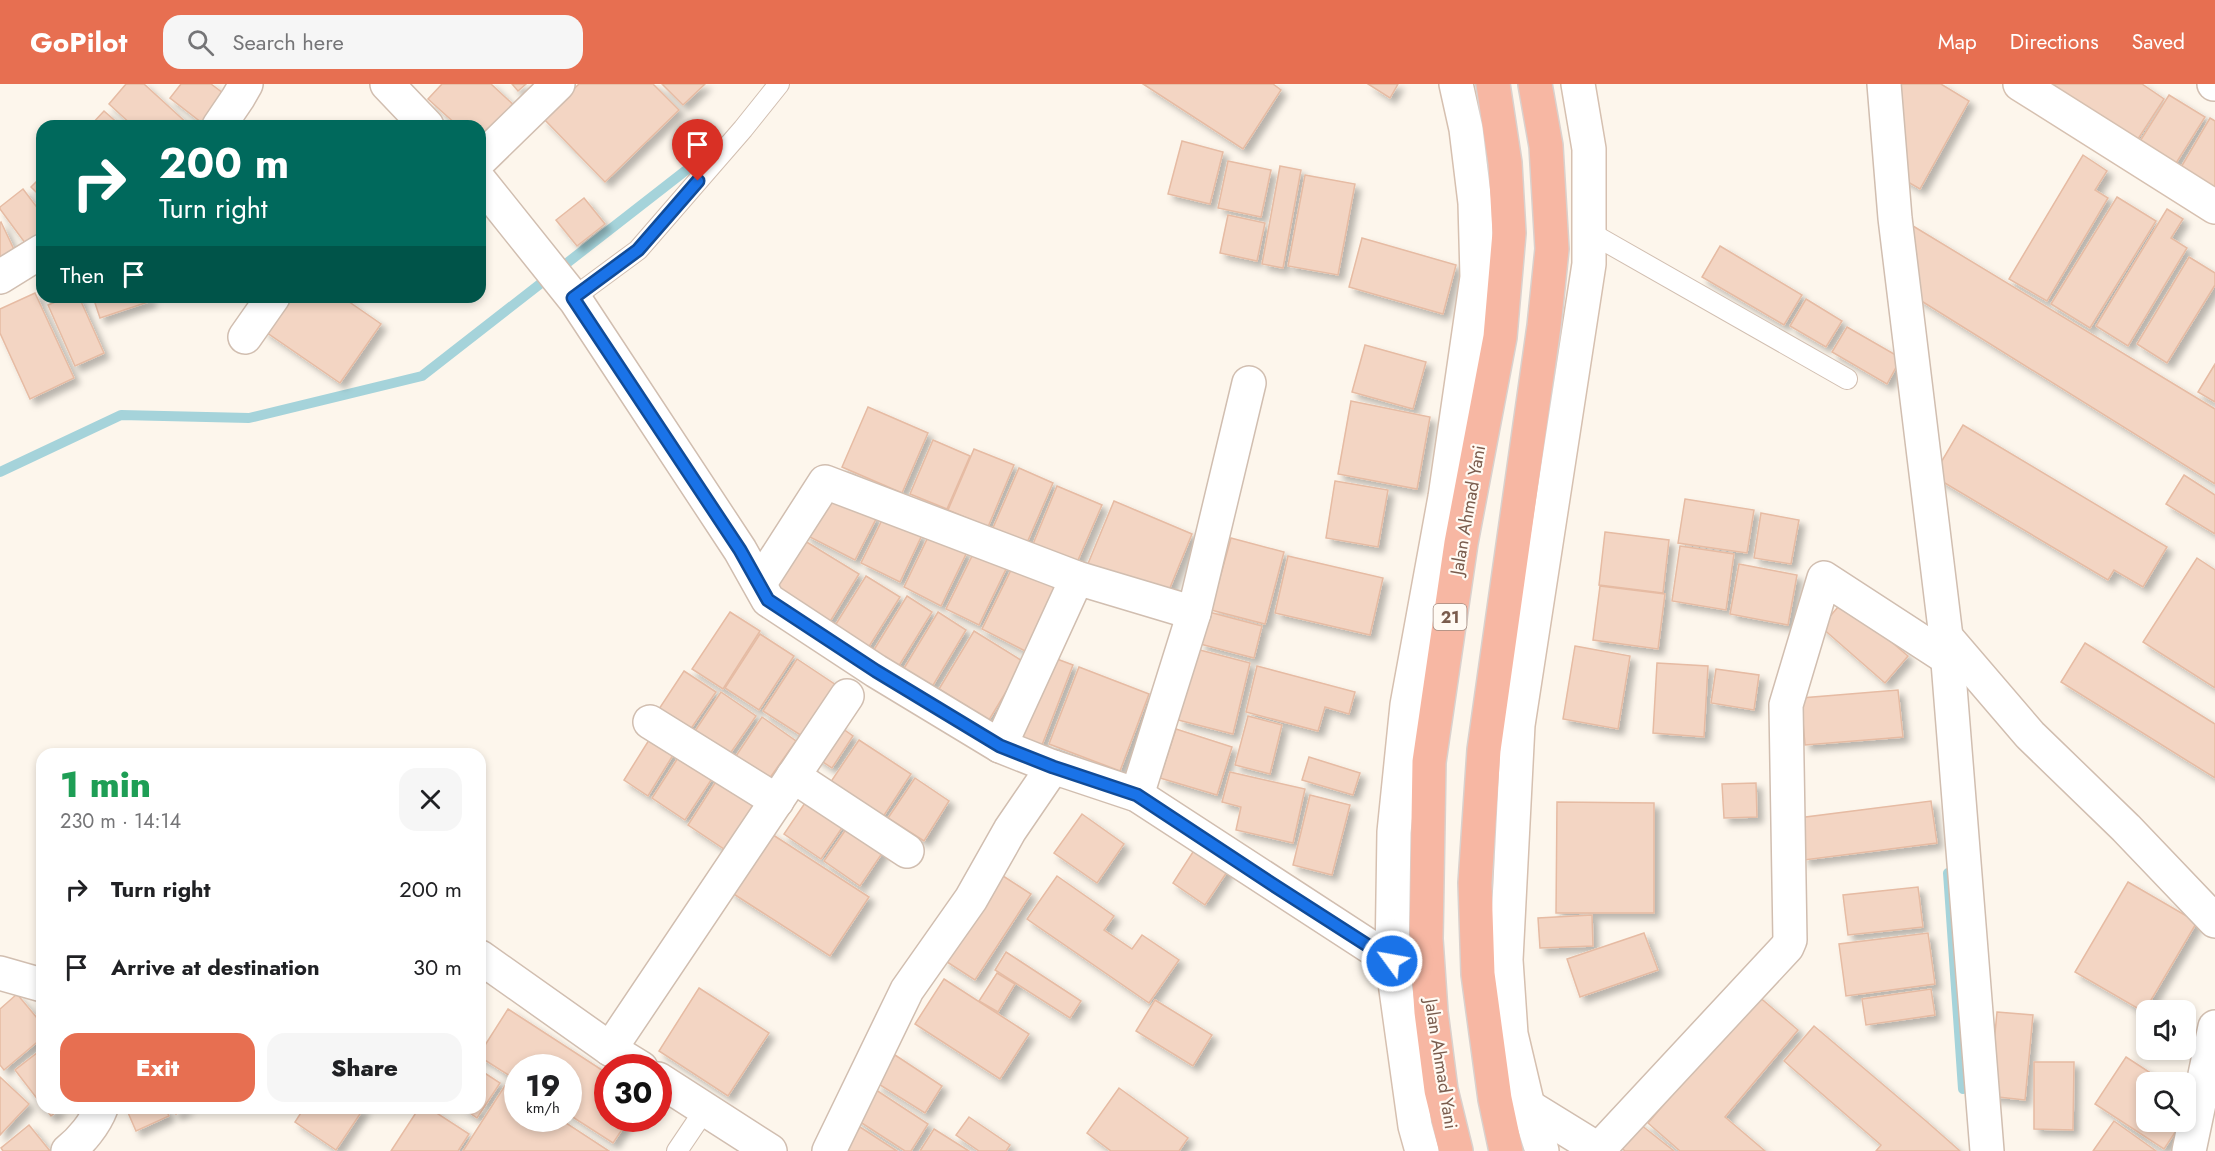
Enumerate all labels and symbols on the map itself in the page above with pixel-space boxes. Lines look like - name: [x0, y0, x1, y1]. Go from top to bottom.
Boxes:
- pin: [672, 119, 723, 181]
- street label: Jalan Ahmad Yani: [1443, 443, 1492, 579]
- road number: 21: [1434, 604, 1466, 630]
- position arrow: [1360, 929, 1424, 993]
- street label: Jalan Ahmad Yani: [1418, 995, 1464, 1131]
- speed limit sign: 30: [594, 1054, 672, 1132]

